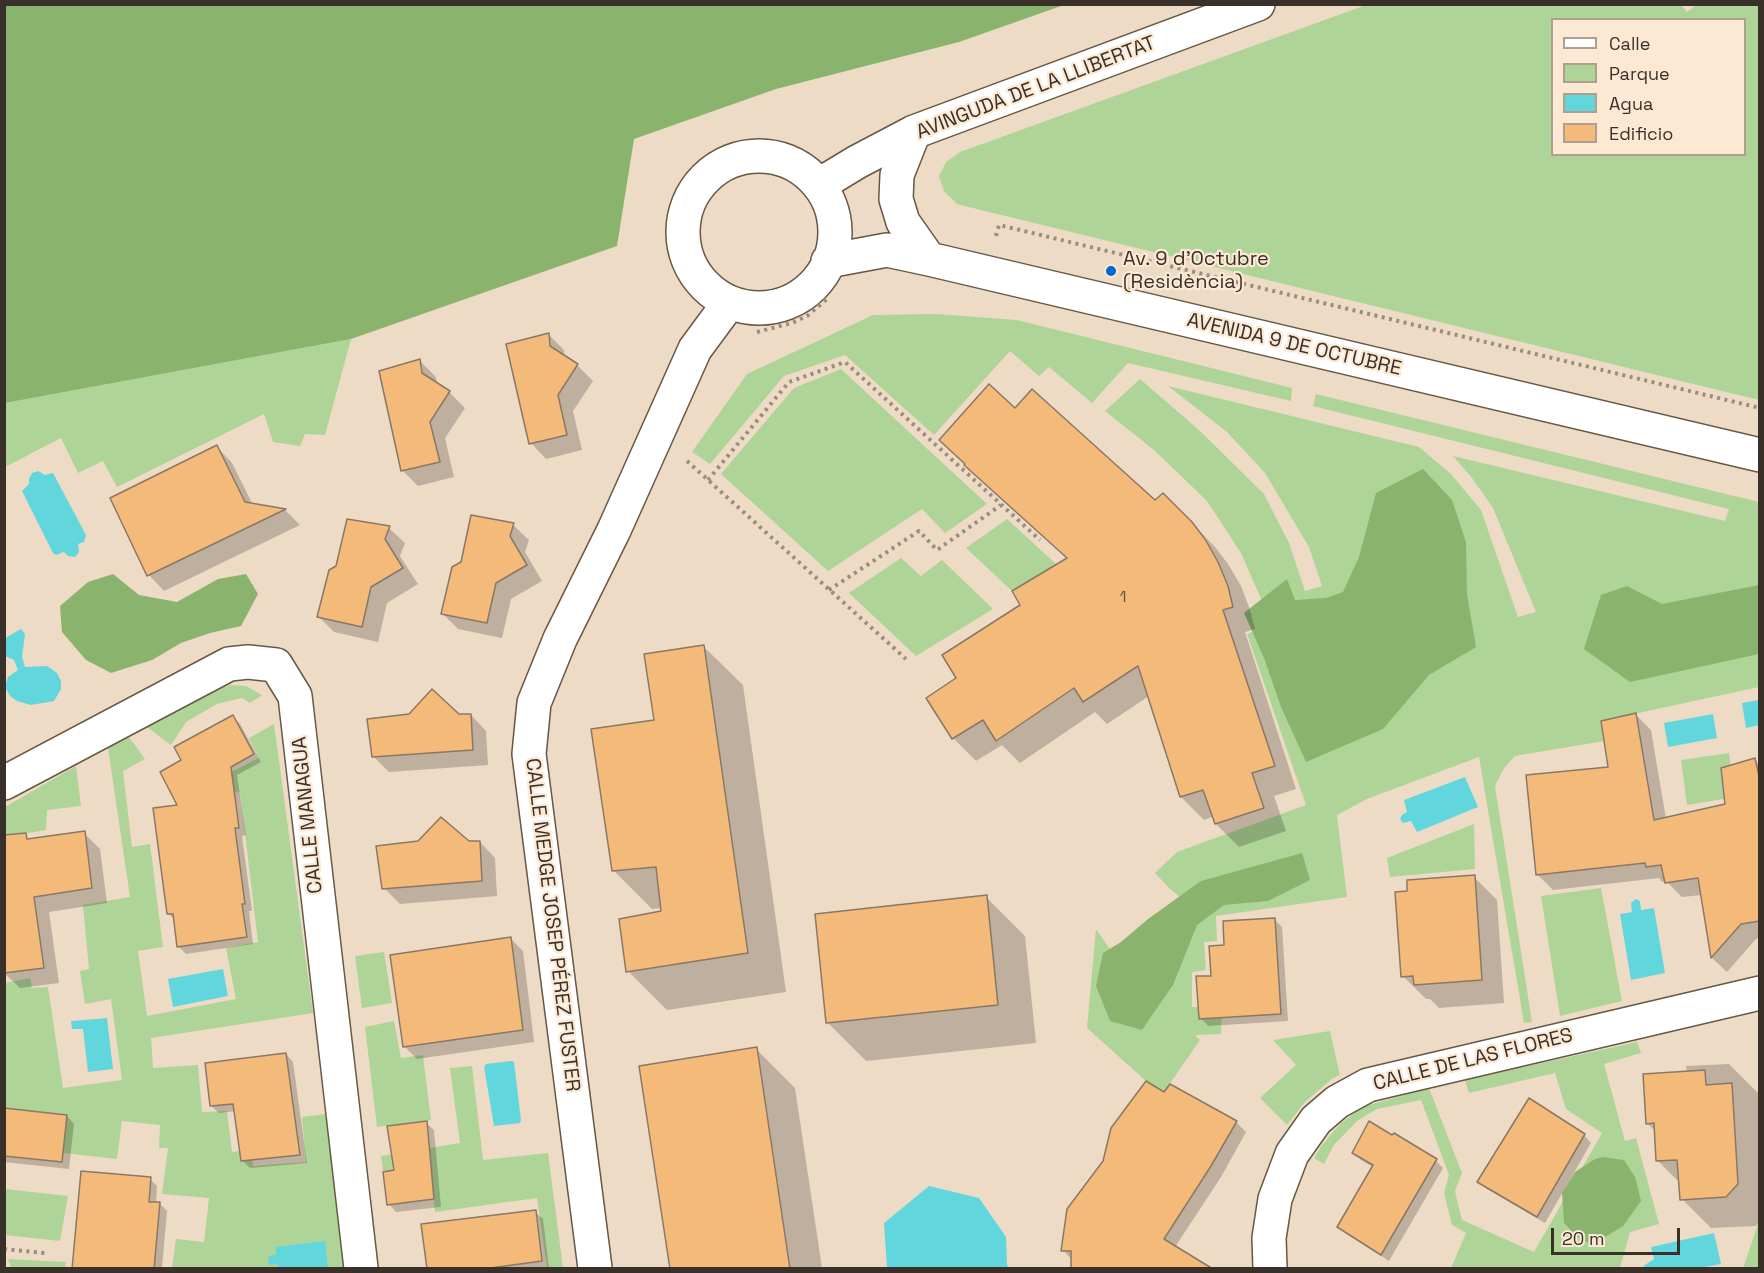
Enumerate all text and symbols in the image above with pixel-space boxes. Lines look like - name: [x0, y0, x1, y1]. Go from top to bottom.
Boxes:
- legend: [1551, 18, 1746, 156]
- street label: AVINGUDA DE LA LLIBERTAT: [913, 31, 1159, 145]
- text: Calle: [1609, 32, 1650, 55]
- text: Parque: [1609, 62, 1670, 85]
- text: Agua: [1609, 92, 1653, 115]
- text: Edificio: [1609, 122, 1673, 145]
- place label: Av. 9 d'Octubre (Residència): [1123, 248, 1269, 295]
- marker: Av. 9 d'Octubre (Residència): [1104, 264, 1118, 278]
- street label: AVENIDA 9 DE OCTUBRE: [1184, 309, 1404, 381]
- house number: 1: [1120, 588, 1126, 608]
- street label: CALLE MANAGUA: [288, 735, 328, 895]
- street label: CALLE MEDGE JOSEP PÉREZ FUSTER: [520, 757, 584, 1093]
- street label: CALLE DE LAS FLORES: [1371, 1024, 1575, 1096]
- scale bar: [1554, 1216, 1683, 1254]
- text: 20 m: [1562, 1227, 1605, 1250]

